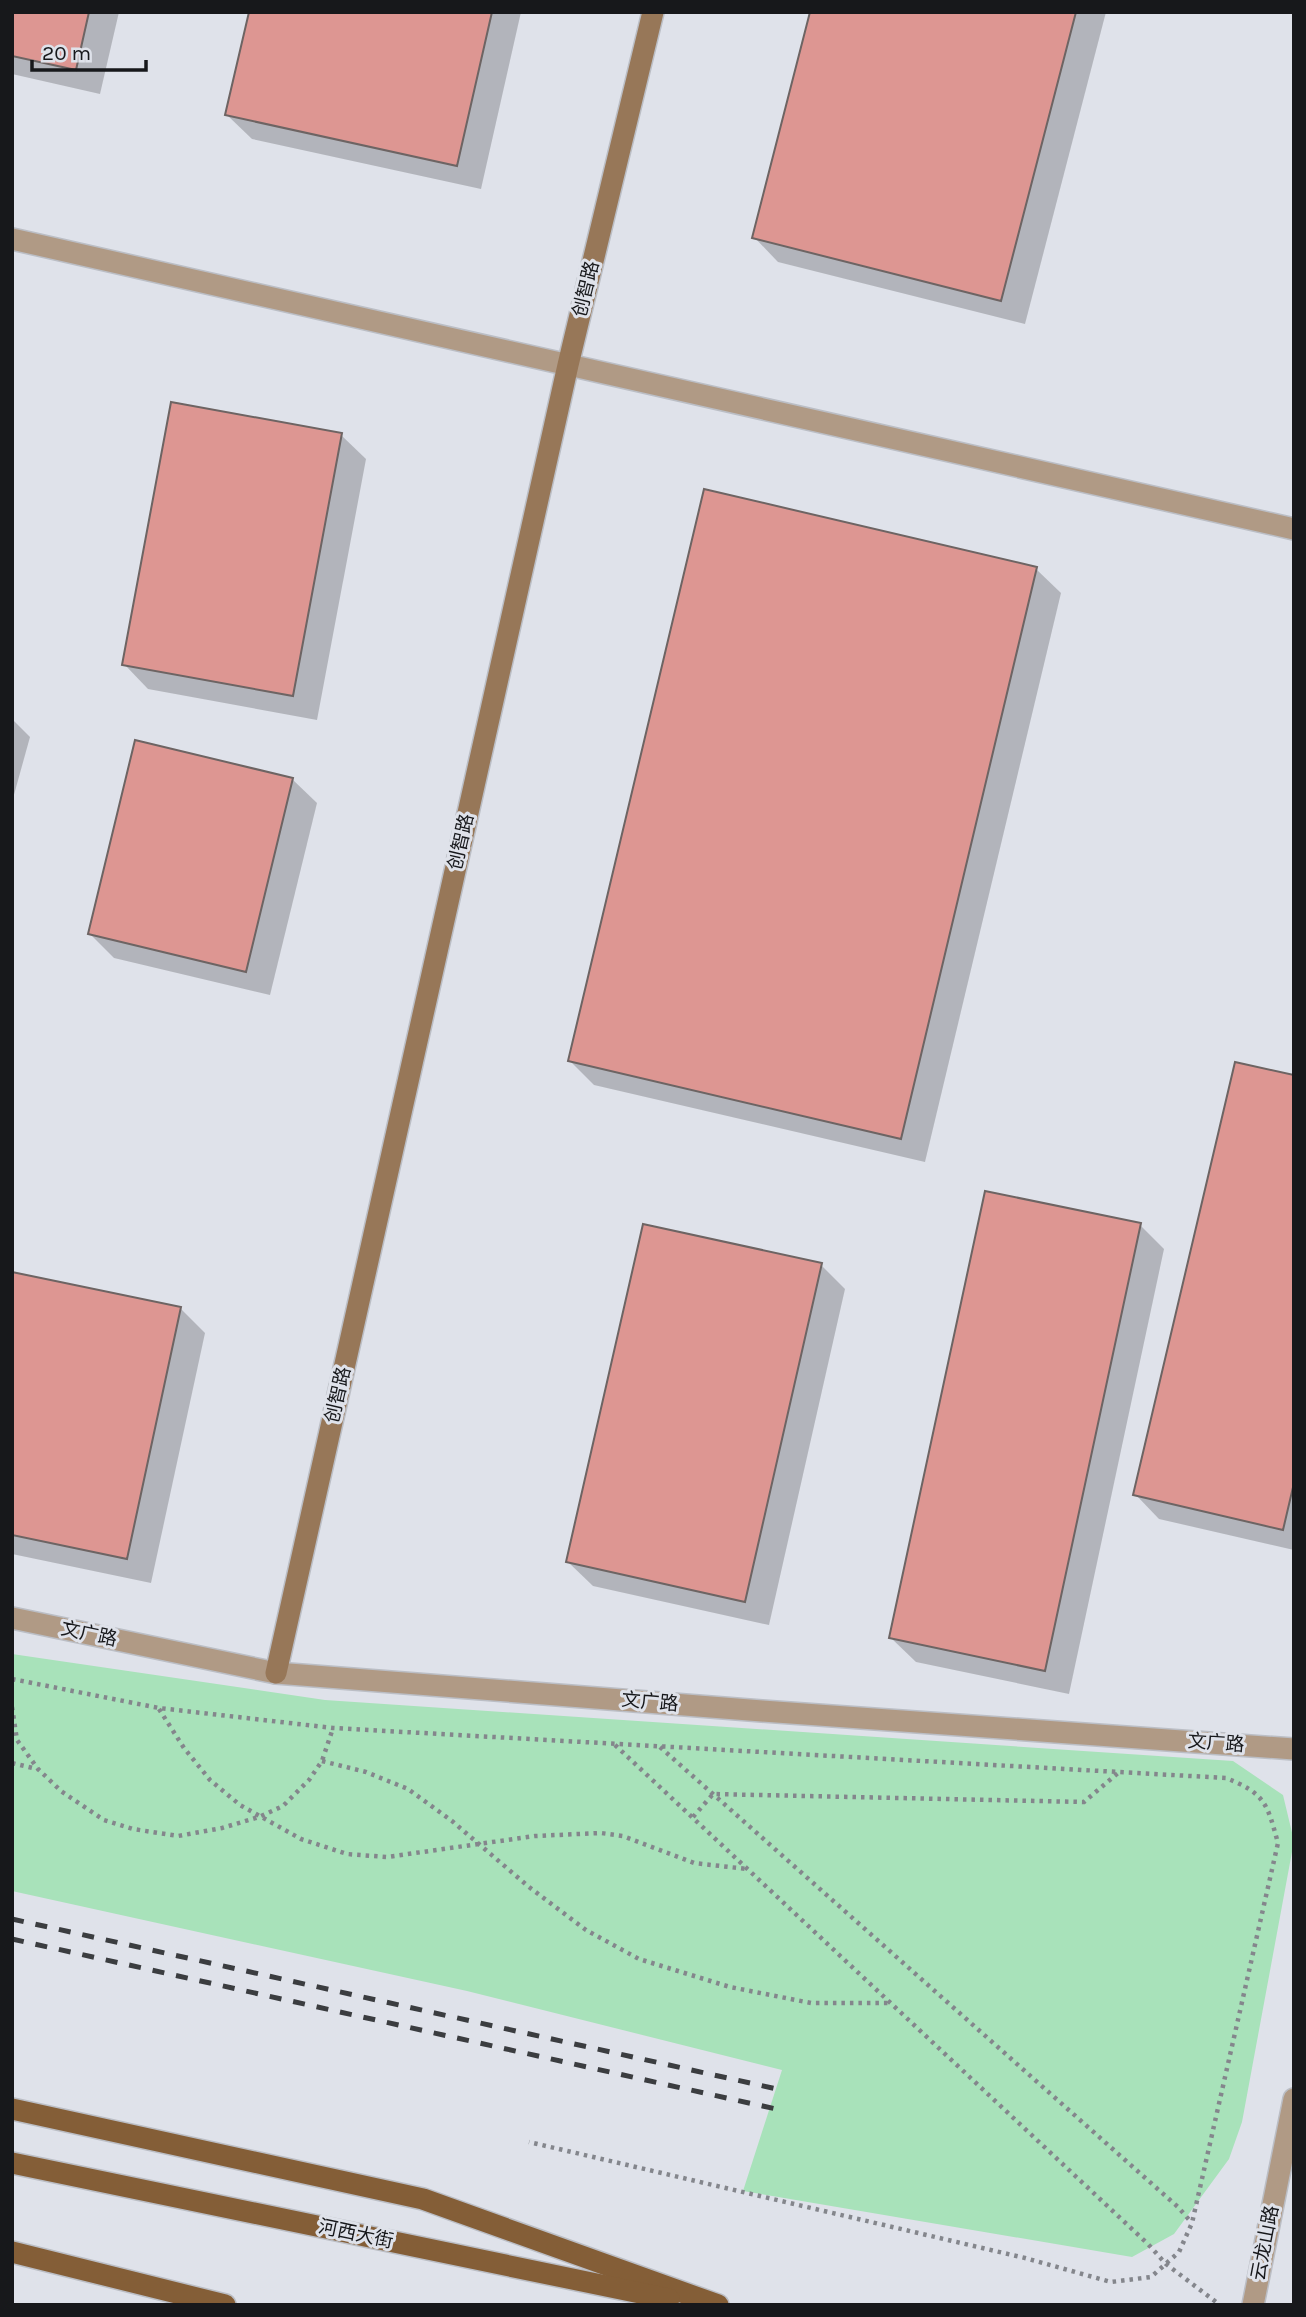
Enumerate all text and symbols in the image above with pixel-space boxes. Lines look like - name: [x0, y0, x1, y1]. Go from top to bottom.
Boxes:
- scale bar: [32, 28, 145, 72]
- text: 20 m: [42, 41, 91, 65]
- street label: 创智路: [568, 259, 604, 319]
- street label: 创智路: [444, 812, 478, 872]
- street label: 创智路: [321, 1365, 355, 1425]
- street label: 文广路: [59, 1617, 119, 1651]
- street label: 文广路: [621, 1689, 679, 1715]
- street label: 文广路: [1187, 1730, 1245, 1756]
- street label: 云龙山路: [1247, 2204, 1283, 2282]
- street label: 河西大街: [317, 2215, 395, 2253]

